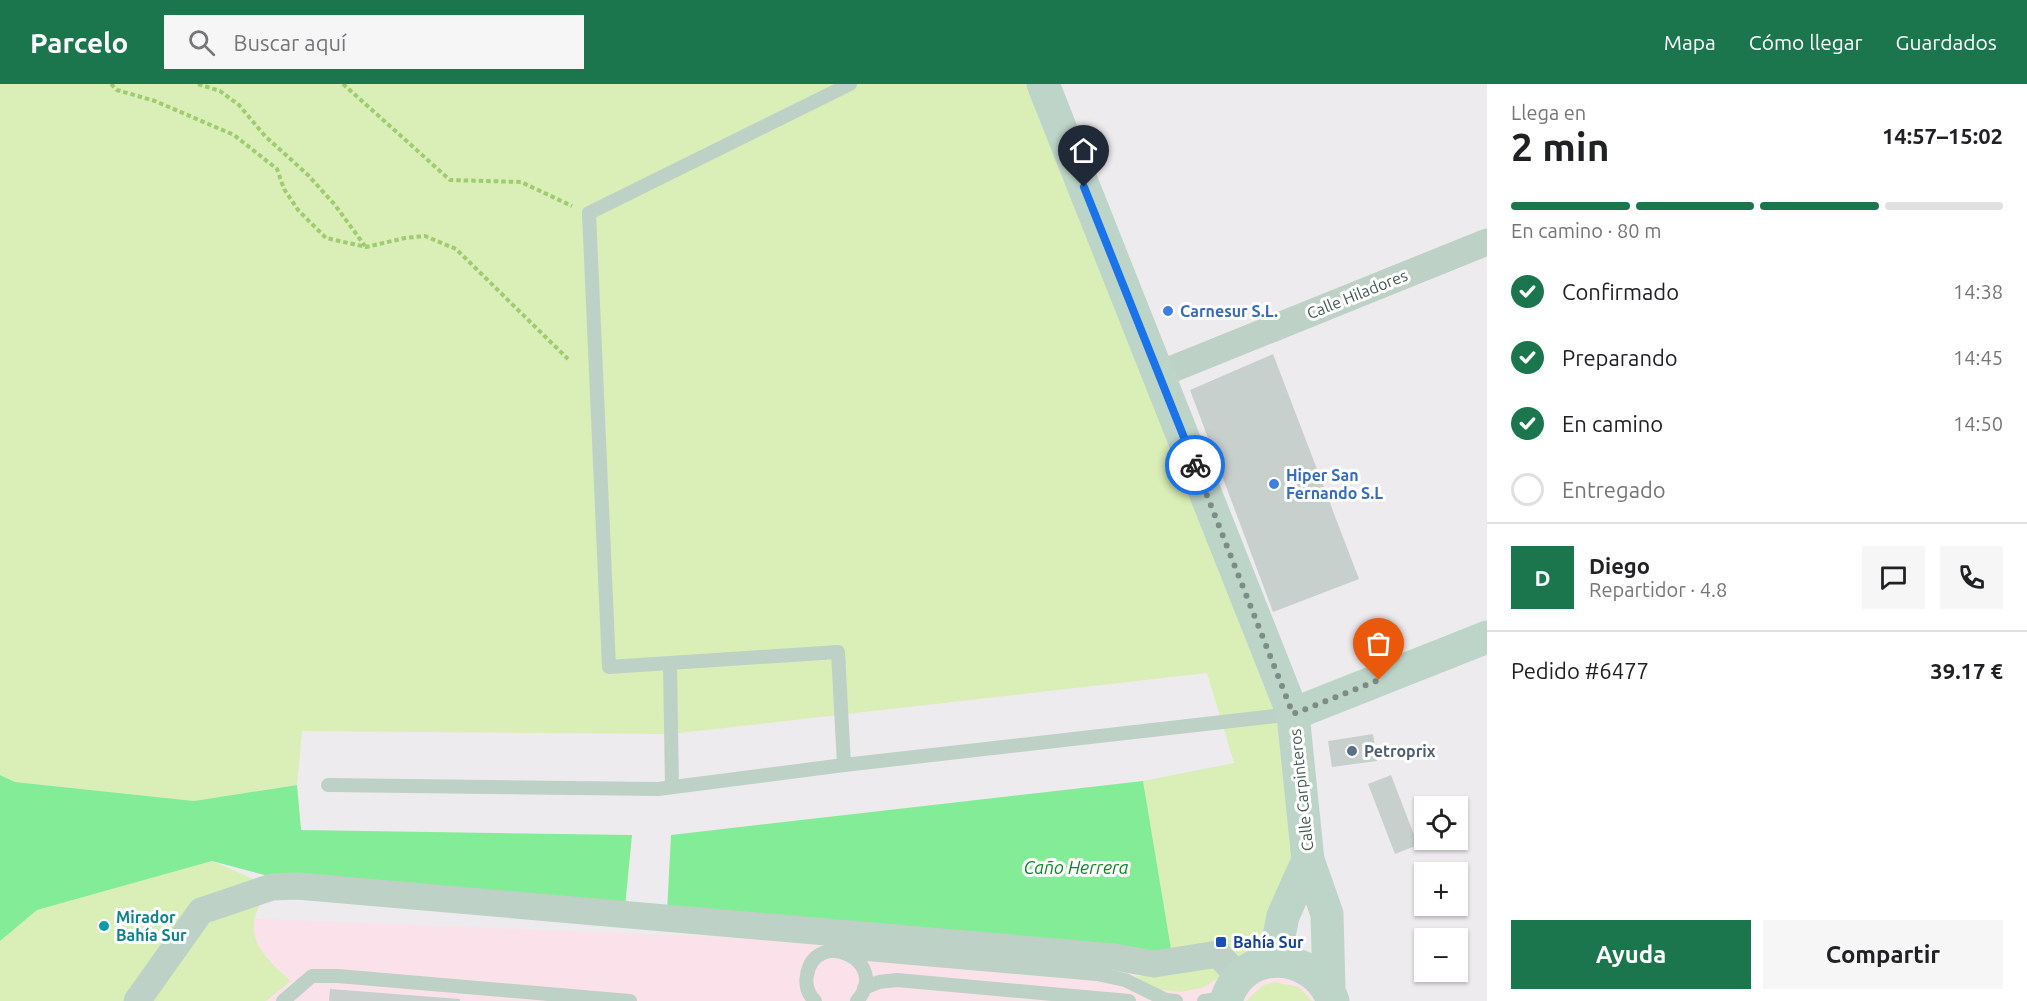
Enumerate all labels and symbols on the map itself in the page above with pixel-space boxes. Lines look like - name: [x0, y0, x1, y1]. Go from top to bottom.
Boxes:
- pin: [1058, 125, 1109, 187]
- street label: Calle Hiladores: [1304, 266, 1410, 322]
- place label: Carnesur S.L.: [1180, 302, 1278, 320]
- marker: Carnesur S.L.: [1161, 304, 1175, 318]
- courier: [1165, 435, 1225, 495]
- place label: Hiper San Fernando S.L: [1286, 466, 1383, 502]
- marker: Hiper San Fernando S.L: [1267, 477, 1281, 491]
- pin: [1353, 618, 1404, 680]
- street label: Calle Carpinteros: [1286, 728, 1316, 852]
- place label: Petroprix: [1364, 742, 1436, 760]
- marker: Petroprix: [1345, 744, 1359, 758]
- water label: Caño Herrera: [1024, 857, 1129, 877]
- place label: Mirador Bahía Sur: [116, 908, 187, 944]
- marker: Mirador Bahía Sur: [97, 919, 111, 933]
- place label: Bahía Sur: [1233, 933, 1304, 951]
- marker: Bahía Sur: [1214, 935, 1228, 949]

